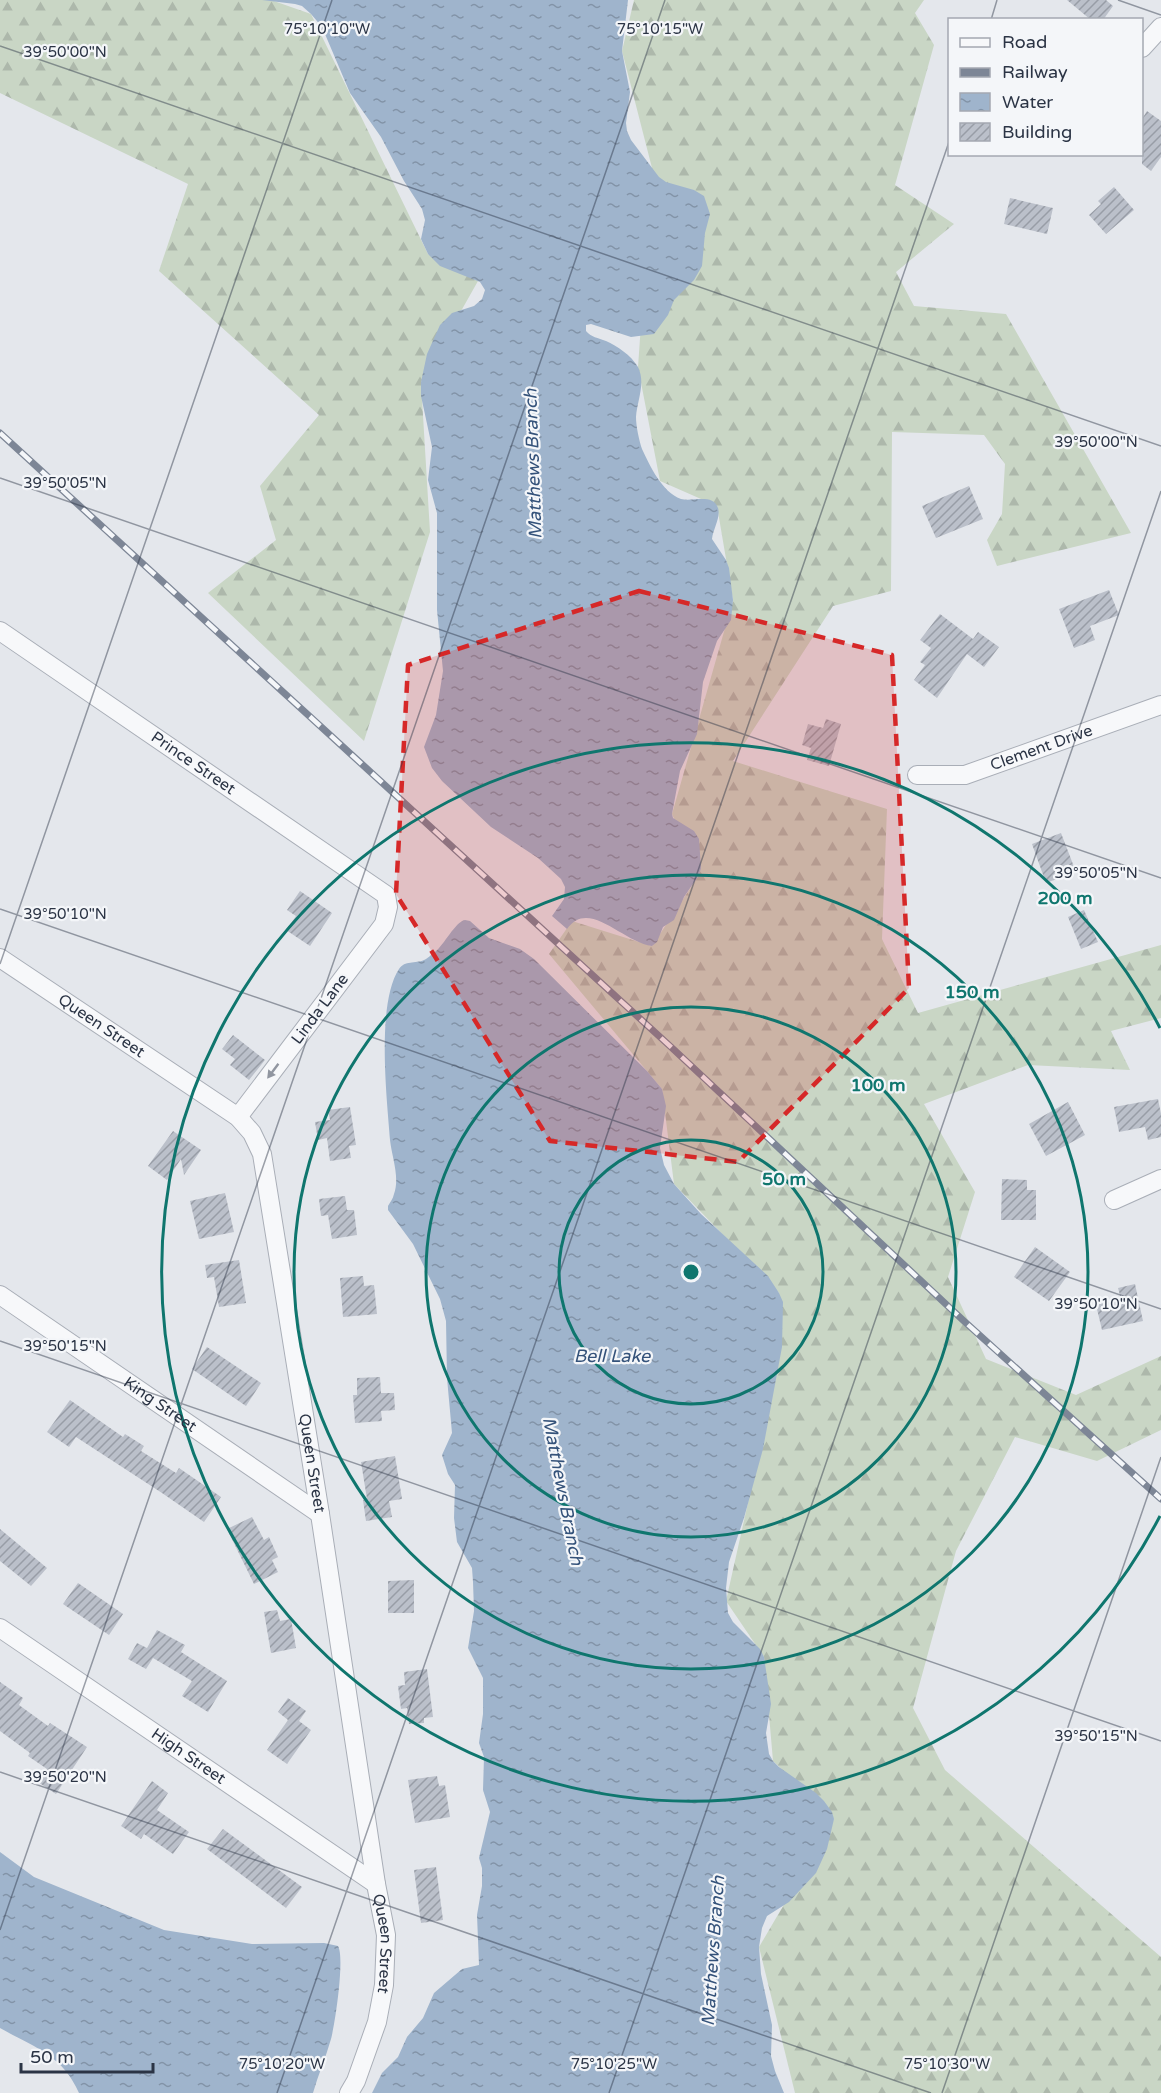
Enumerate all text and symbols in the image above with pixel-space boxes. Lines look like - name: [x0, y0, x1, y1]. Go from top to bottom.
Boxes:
- legend: [948, 18, 1143, 156]
- text: 75°10'10"W: [284, 20, 370, 38]
- text: 75°10'15"W: [617, 20, 703, 38]
- text: Road: [1002, 31, 1047, 53]
- text: 39°50'00"N: [23, 43, 107, 61]
- text: Railway: [1002, 61, 1068, 83]
- text: Water: [1002, 91, 1053, 113]
- text: Building: [1002, 121, 1072, 143]
- water label: Matthews Branch: [519, 387, 547, 540]
- text: 39°50'00"N: [1054, 433, 1138, 451]
- text: 39°50'05"N: [23, 474, 107, 492]
- street label: Clement Drive: [987, 720, 1095, 775]
- street label: Prince Street: [147, 727, 239, 799]
- text: 39°50'05"N: [1054, 864, 1138, 882]
- text: 200 m: [1037, 887, 1093, 909]
- text: 39°50'10"N: [23, 905, 107, 923]
- street label: Linda Lane: [287, 970, 353, 1048]
- text: 150 m: [944, 981, 1000, 1003]
- street label: Queen Street: [54, 990, 149, 1062]
- one-way arrow: [266, 1063, 279, 1079]
- text: 100 m: [850, 1074, 906, 1096]
- text: 50 m: [762, 1168, 806, 1190]
- centre of rings: [681, 1262, 701, 1282]
- text: 39°50'10"N: [1054, 1295, 1138, 1313]
- text: 39°50'15"N: [23, 1337, 107, 1355]
- water label: Bell Lake: [574, 1345, 651, 1367]
- street label: King Street: [120, 1372, 201, 1437]
- street label: Queen Street: [294, 1412, 330, 1514]
- water label: Matthews Branch: [538, 1415, 588, 1568]
- street label: High Street: [147, 1724, 230, 1789]
- text: 39°50'15"N: [1054, 1727, 1138, 1745]
- text: 39°50'20"N: [23, 1768, 107, 1786]
- water label: Matthews Branch: [697, 1874, 729, 2027]
- street label: Queen Street: [368, 1892, 396, 1995]
- scale bar: [21, 2036, 153, 2074]
- text: 50 m: [30, 2046, 74, 2068]
- text: 75°10'20"W: [239, 2055, 325, 2073]
- text: 75°10'25"W: [571, 2055, 657, 2073]
- text: 75°10'30"W: [904, 2055, 990, 2073]

